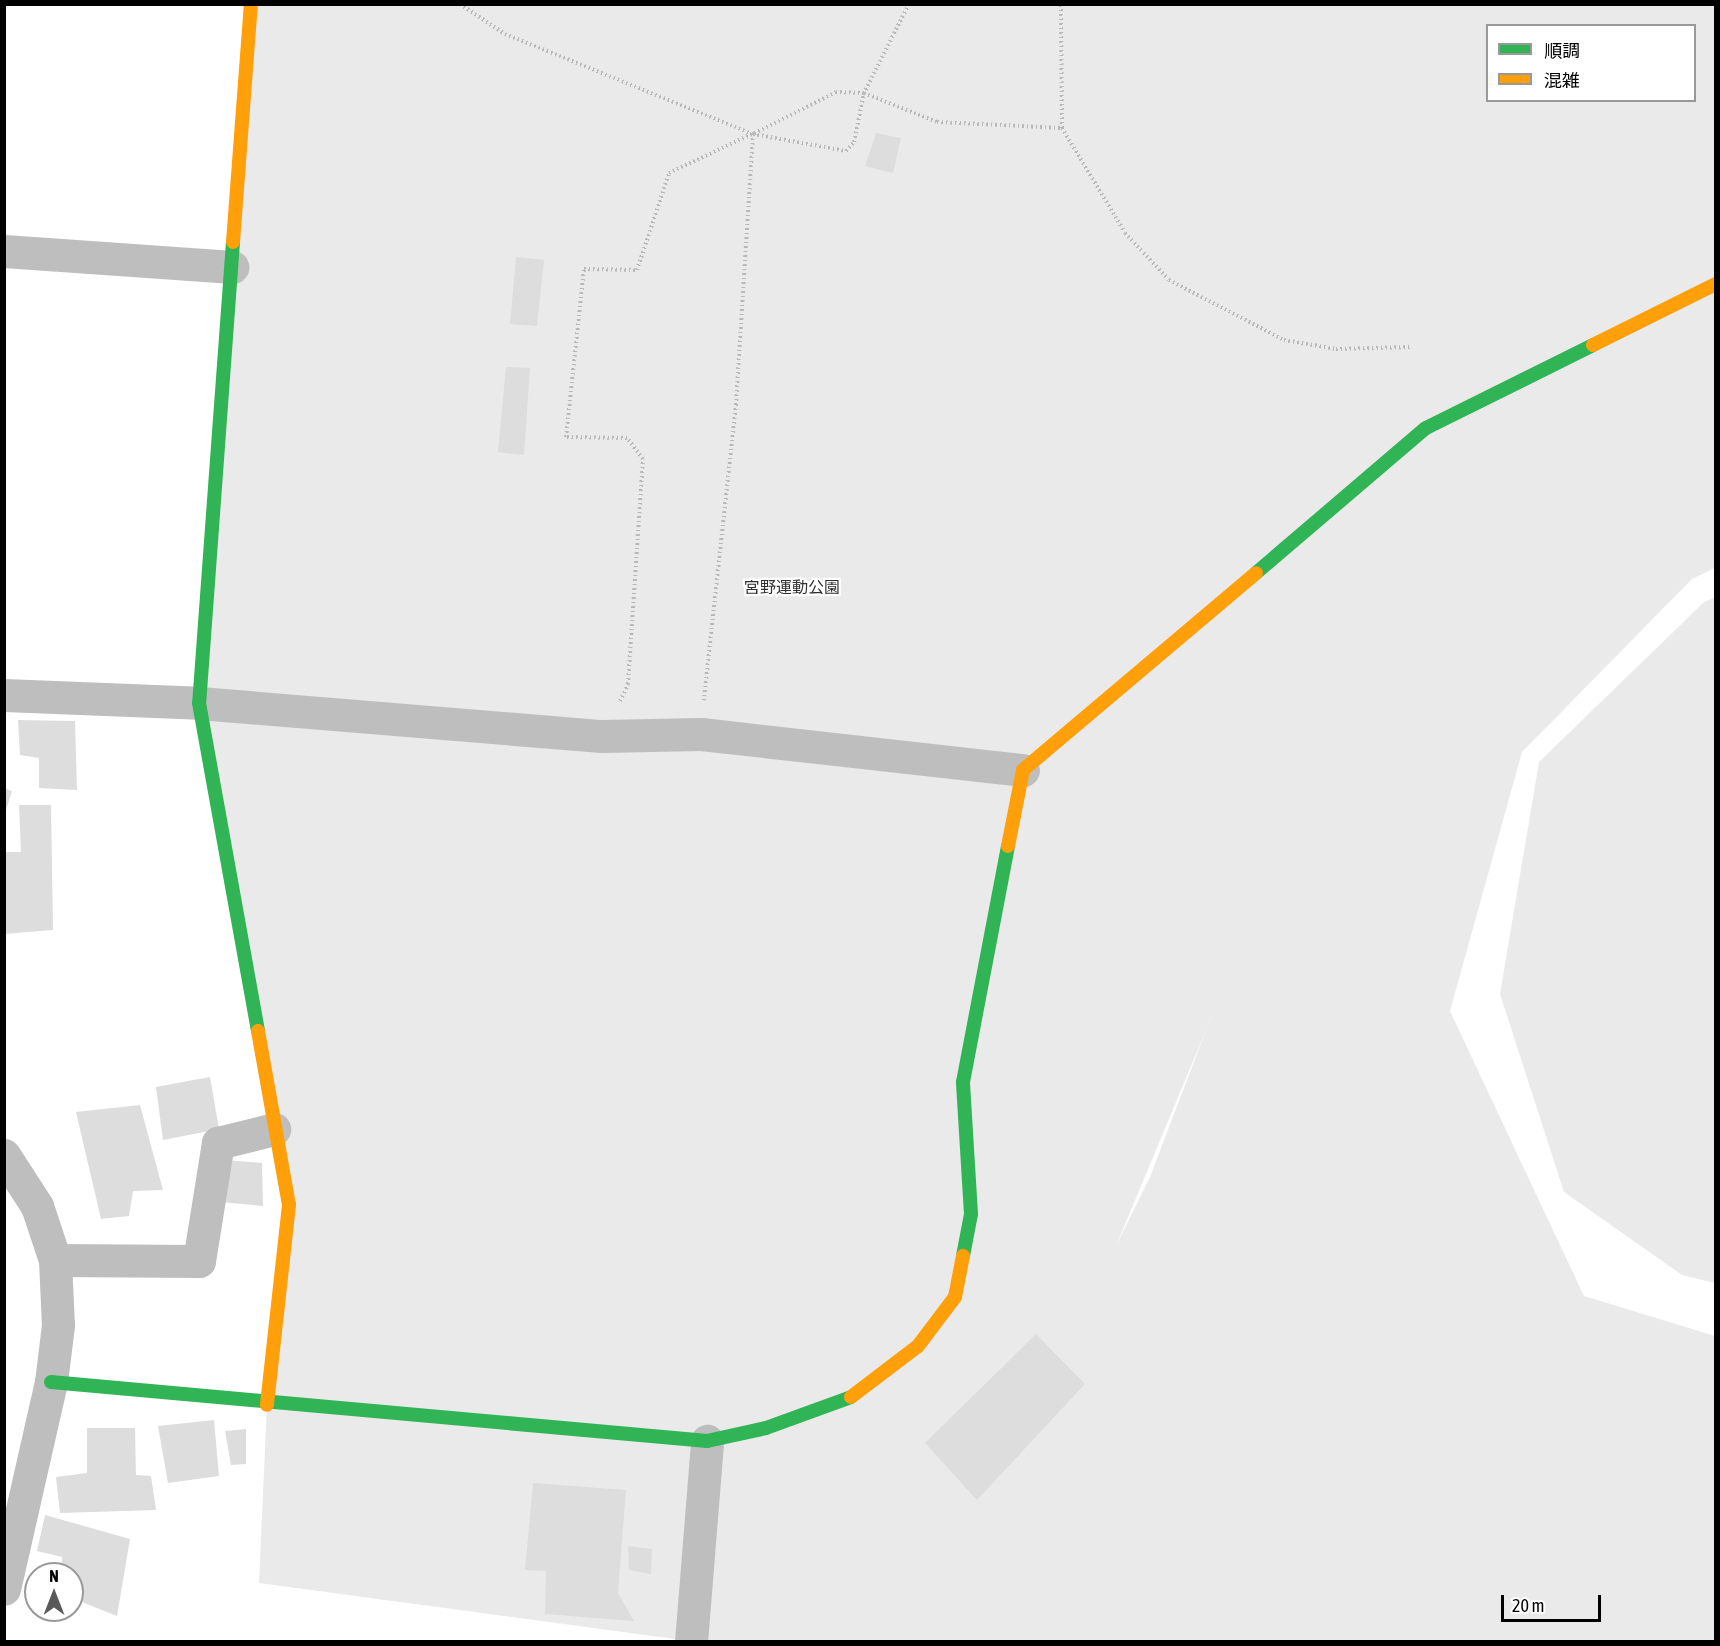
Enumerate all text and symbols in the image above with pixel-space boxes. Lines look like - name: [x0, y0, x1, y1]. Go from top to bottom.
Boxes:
- legend: [1486, 24, 1696, 102]
- text: 順調: [1544, 40, 1580, 61]
- text: 混雑: [1544, 70, 1580, 91]
- park label: 宮野運動公園: [744, 577, 840, 597]
- north arrow: [24, 1562, 84, 1622]
- text: N: [49, 1567, 59, 1585]
- scale bar: [1504, 1583, 1604, 1621]
- text: 20 m: [1512, 1595, 1544, 1616]

